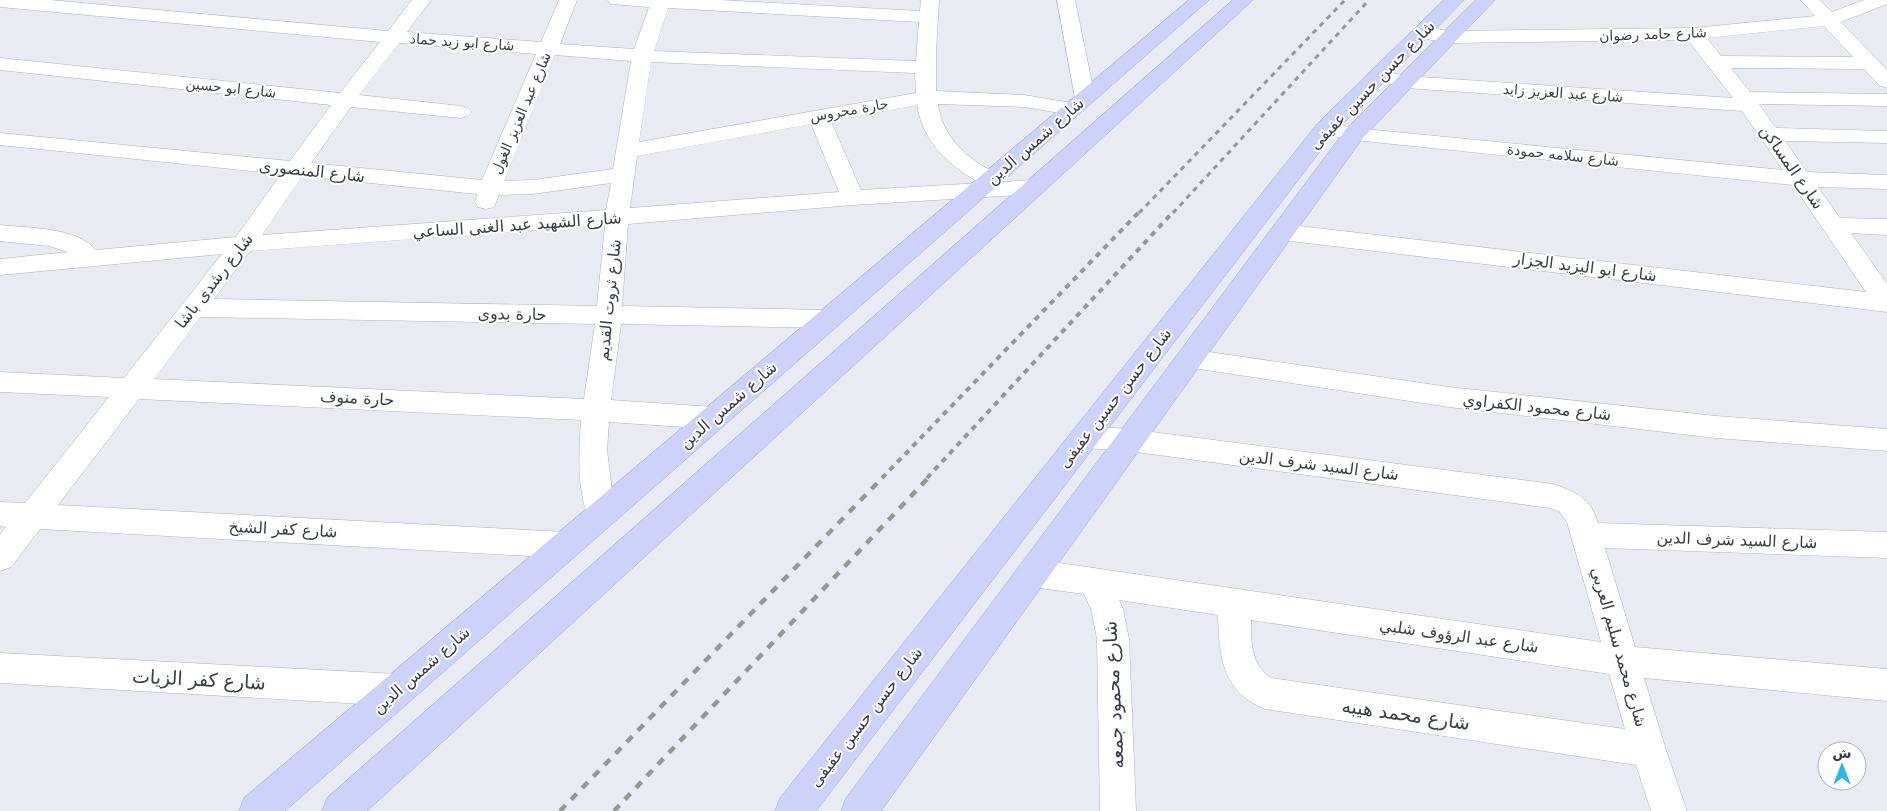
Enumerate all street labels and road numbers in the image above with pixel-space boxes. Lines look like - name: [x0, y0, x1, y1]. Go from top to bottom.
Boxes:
- street label: شارع حسن حسين عفيفى: [1305, 16, 1439, 154]
- street label: شارع حامد رضوان: [1599, 24, 1707, 45]
- street label: شارع ابو زيد حماد: [409, 30, 515, 55]
- street label: شارع عبد العزيز الغول: [488, 50, 555, 177]
- street label: شارع ابو حسين: [185, 75, 277, 102]
- street label: شارع عبد العزيز زايد: [1502, 81, 1624, 106]
- street label: شارع شمس الدين: [982, 93, 1088, 189]
- street label: حارة محروس: [808, 95, 890, 126]
- street label: شارع المساكن: [1755, 121, 1828, 213]
- street label: شارع سلامه حمودة: [1506, 141, 1620, 170]
- street label: شارع المنصورى: [258, 156, 366, 187]
- street label: شارع الشهيد عبد الغنى الساعي: [412, 208, 622, 243]
- street label: شارع رشدى باشا: [171, 230, 258, 333]
- street label: شارع ثروت القديم: [593, 238, 626, 362]
- street label: شارع ابو اليزيد الجزار: [1511, 249, 1658, 286]
- street label: حارة بدوى: [477, 304, 547, 325]
- street label: شارع حسن حسين عفيفى: [1054, 324, 1176, 472]
- street label: شارع شمس الدين: [675, 357, 781, 453]
- street label: حارة منوف: [319, 387, 395, 410]
- street label: شارع محمود الكفراوي: [1462, 390, 1612, 425]
- street label: شارع السيد شرف الدين: [1238, 446, 1400, 485]
- street label: شارع كفر الشيخ: [228, 517, 338, 542]
- street label: شارع السيد شرف الدين: [1656, 528, 1818, 553]
- street label: شارع محمد سليم العربي: [1586, 565, 1651, 729]
- street label: شارع عبد الرؤوف شلبي: [1378, 615, 1540, 658]
- street label: شارع محمود جمعه: [1098, 620, 1129, 770]
- street label: شارع شمس الدين: [368, 622, 474, 718]
- street label: شارع حسن حسين عفيفى: [805, 643, 927, 791]
- street label: شارع كفر الزيات: [131, 665, 266, 694]
- street label: شارع محمد هيبه: [1340, 694, 1472, 735]

